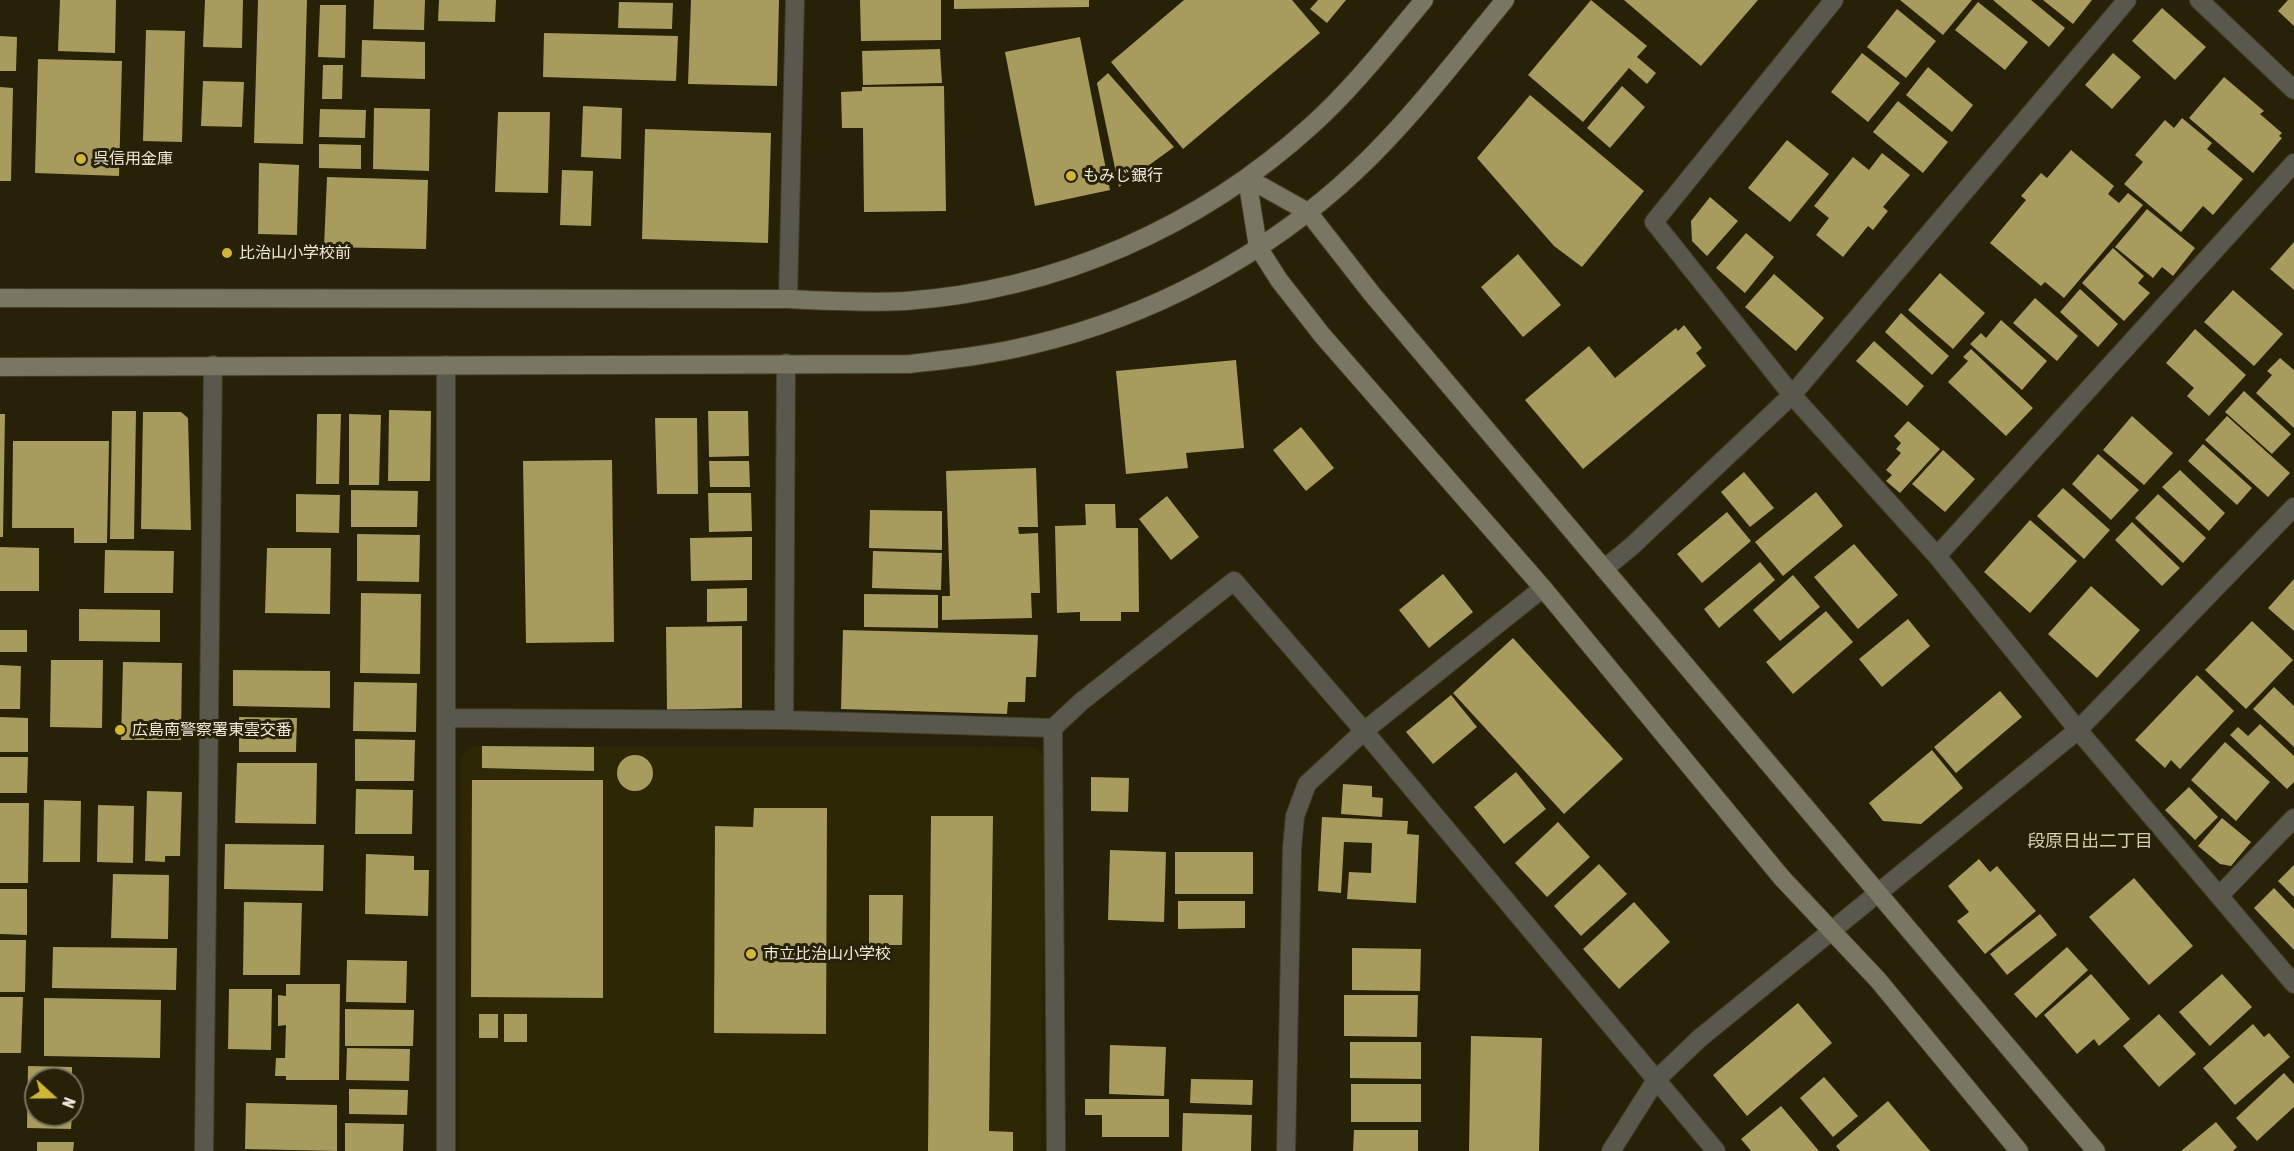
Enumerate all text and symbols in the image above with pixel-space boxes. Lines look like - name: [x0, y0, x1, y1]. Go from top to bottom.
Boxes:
- place label: 呉信用金庫: [93, 149, 173, 169]
- marker: 呉信用金庫: [74, 152, 88, 166]
- place label: もみじ銀行: [1083, 166, 1163, 186]
- marker: もみじ銀行: [1064, 169, 1078, 183]
- place label: 比治山小学校前: [239, 243, 351, 263]
- marker: 比治山小学校前: [220, 246, 234, 260]
- place label: 広島南警察署東雲交番: [132, 720, 292, 740]
- marker: 広島南警察署東雲交番: [113, 723, 127, 737]
- district label: 段原日出二丁目: [2027, 830, 2153, 852]
- place label: 市立比治山小学校: [763, 944, 891, 964]
- marker: 市立比治山小学校: [744, 947, 758, 961]
- north arrow: [24, 1067, 84, 1127]
- text: N: [59, 1095, 79, 1110]

